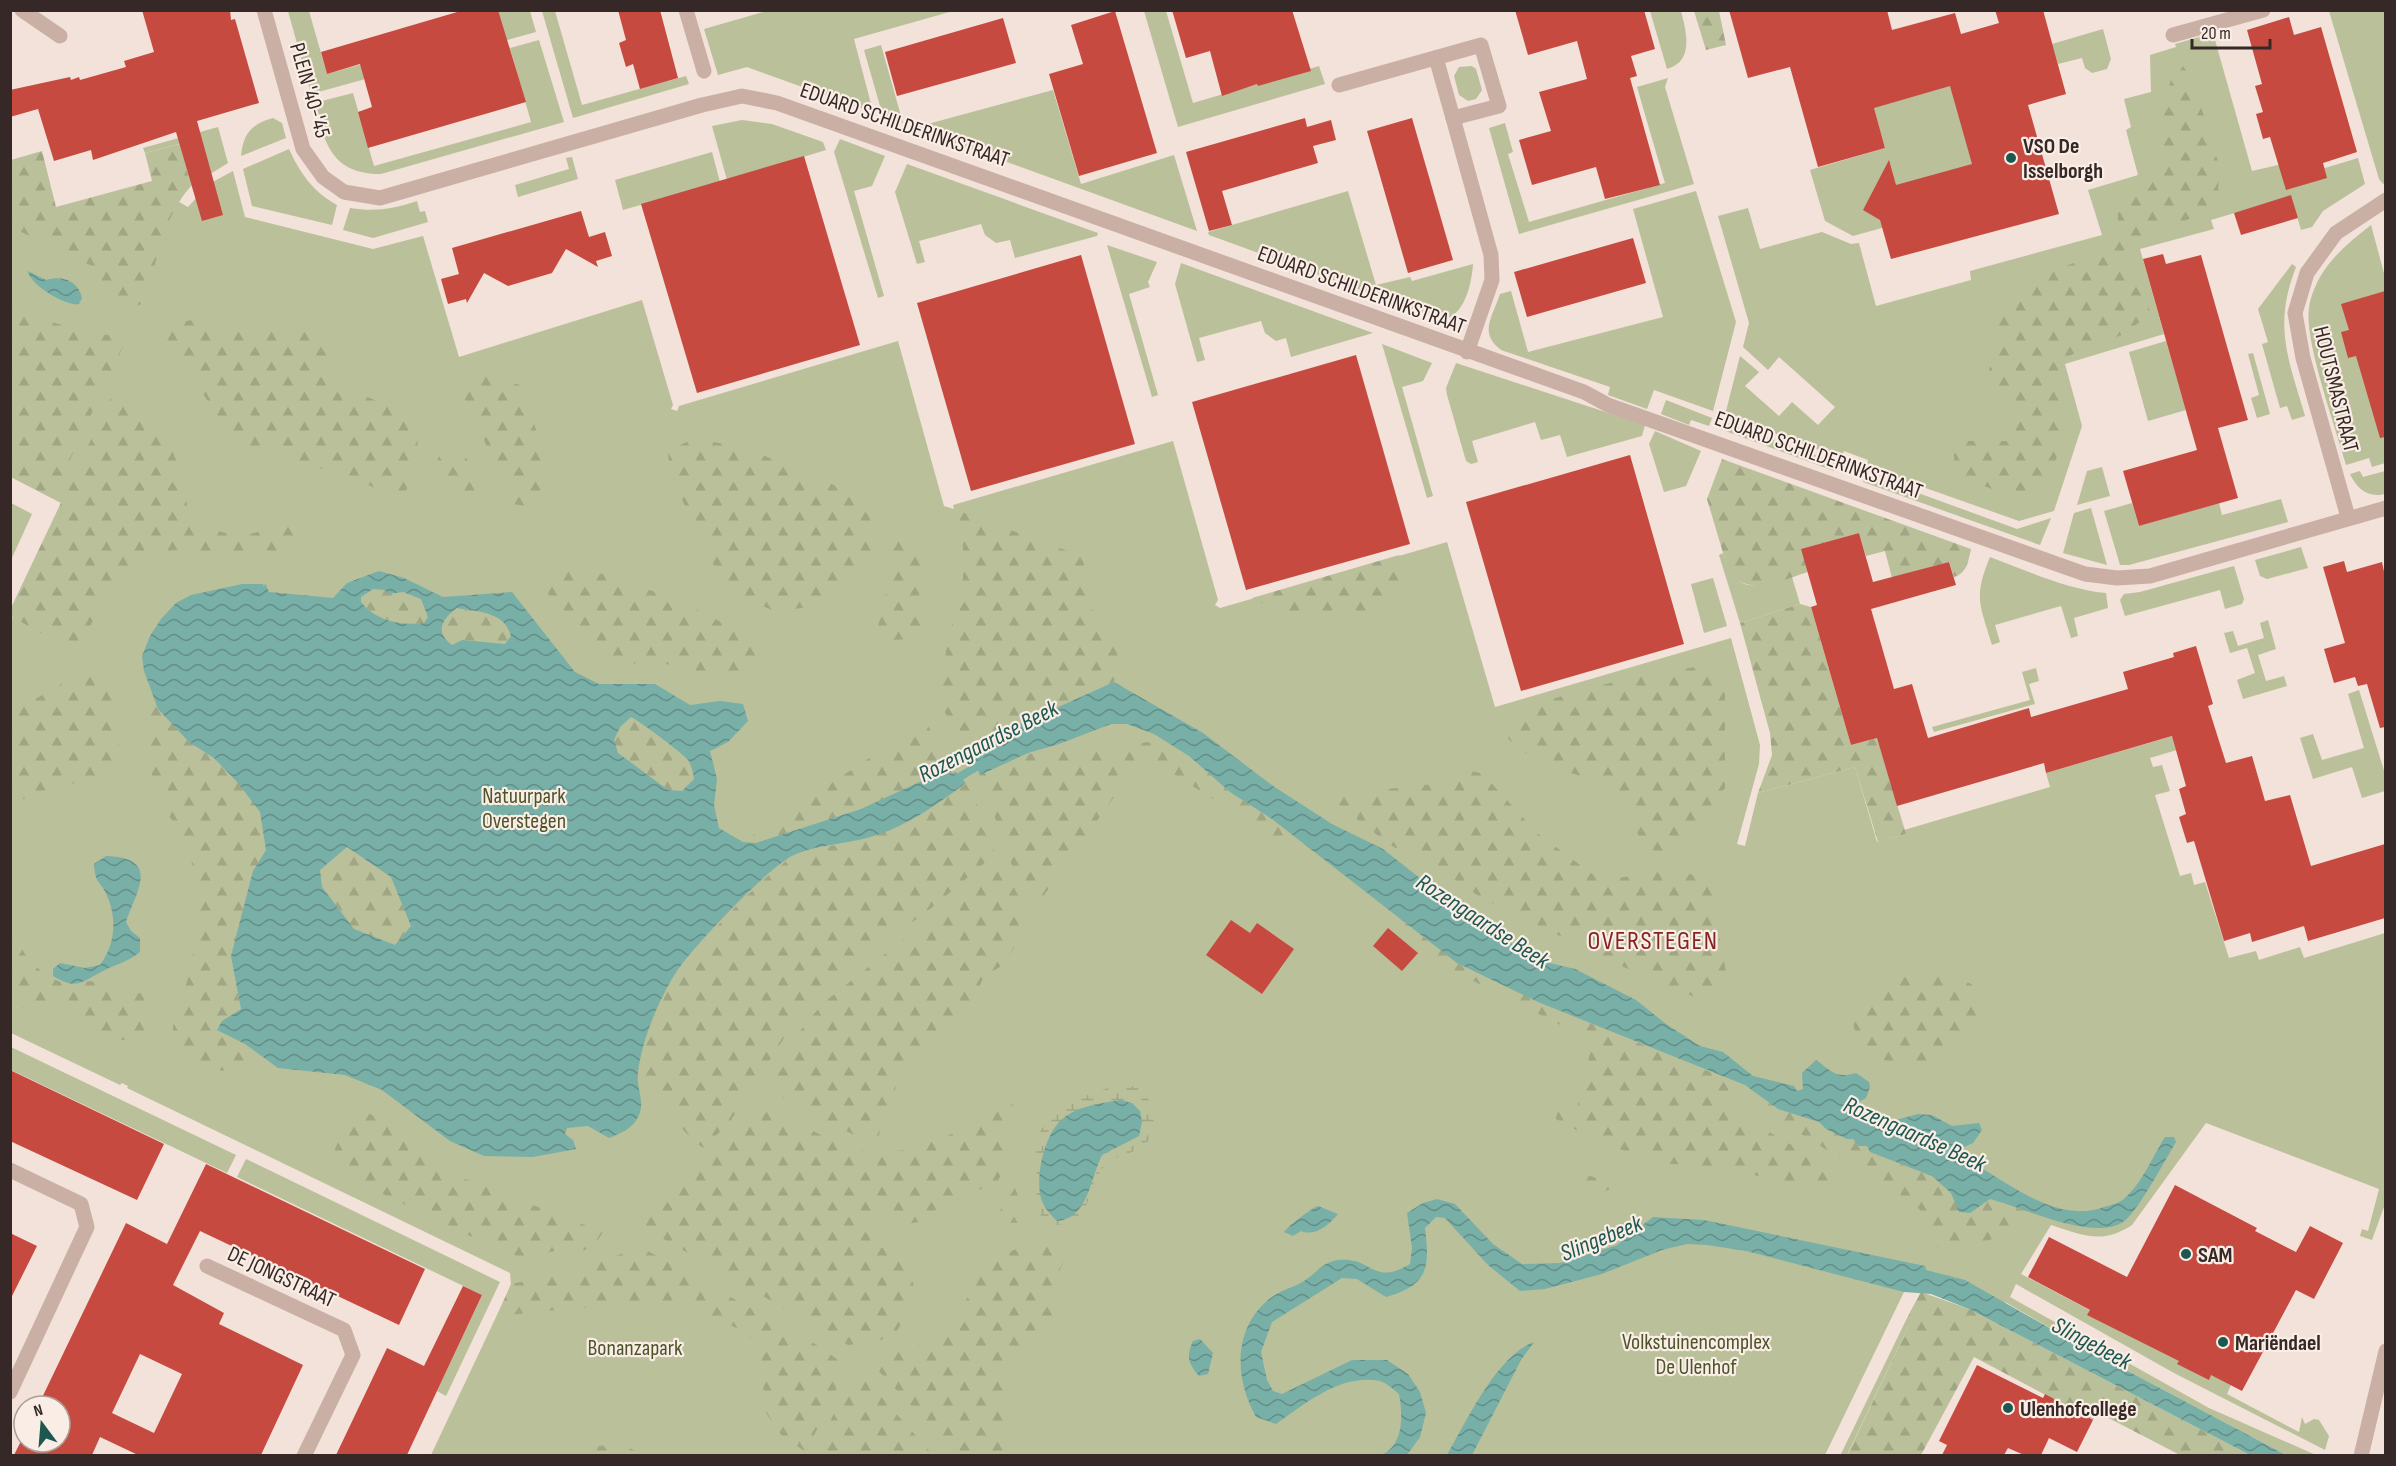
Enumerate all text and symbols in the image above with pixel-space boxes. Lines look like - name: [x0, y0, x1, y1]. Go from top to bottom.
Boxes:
- scale bar: [2192, 12, 2270, 50]
- text: 20 m: [2201, 23, 2231, 44]
- street label: PLEIN '40-'45: [283, 40, 336, 141]
- street label: EDUARD SCHILDERINKSTRAAT: [796, 77, 1013, 174]
- place label: VSO De Isselborgh: [2023, 133, 2103, 185]
- marker: VSO De Isselborgh: [2004, 151, 2018, 165]
- street label: EDUARD SCHILDERINKSTRAAT: [1254, 240, 1469, 341]
- street label: HOUTSMASTRAAT: [2307, 324, 2364, 455]
- street label: EDUARD SCHILDERINKSTRAAT: [1711, 405, 1926, 506]
- water label: Rozengaardse Beek: [914, 693, 1064, 789]
- park label: Natuurpark Overstegen: [482, 783, 566, 835]
- water label: Rozengaardse Beek: [1411, 868, 1556, 976]
- district label: OVERSTEGEN: [1588, 926, 1718, 957]
- water label: Rozengaardse Beek: [1839, 1090, 1991, 1179]
- water label: Slingebeek: [1556, 1209, 1647, 1268]
- street label: DE JONGSTRAAT: [223, 1241, 340, 1314]
- place label: SAM: [2198, 1242, 2232, 1269]
- marker: SAM: [2179, 1247, 2193, 1261]
- water label: Slingebeek: [2047, 1310, 2137, 1377]
- park label: Volkstuinencomplex De Ulenhof: [1622, 1329, 1771, 1381]
- place label: Mariëndael: [2235, 1330, 2321, 1357]
- park label: Bonanzapark: [588, 1335, 683, 1362]
- marker: Mariëndael: [2216, 1335, 2230, 1349]
- north arrow: [12, 1394, 72, 1454]
- place label: Ulenhofcollege: [2020, 1396, 2137, 1423]
- text: N: [32, 1401, 45, 1421]
- marker: Ulenhofcollege: [2001, 1401, 2015, 1415]

